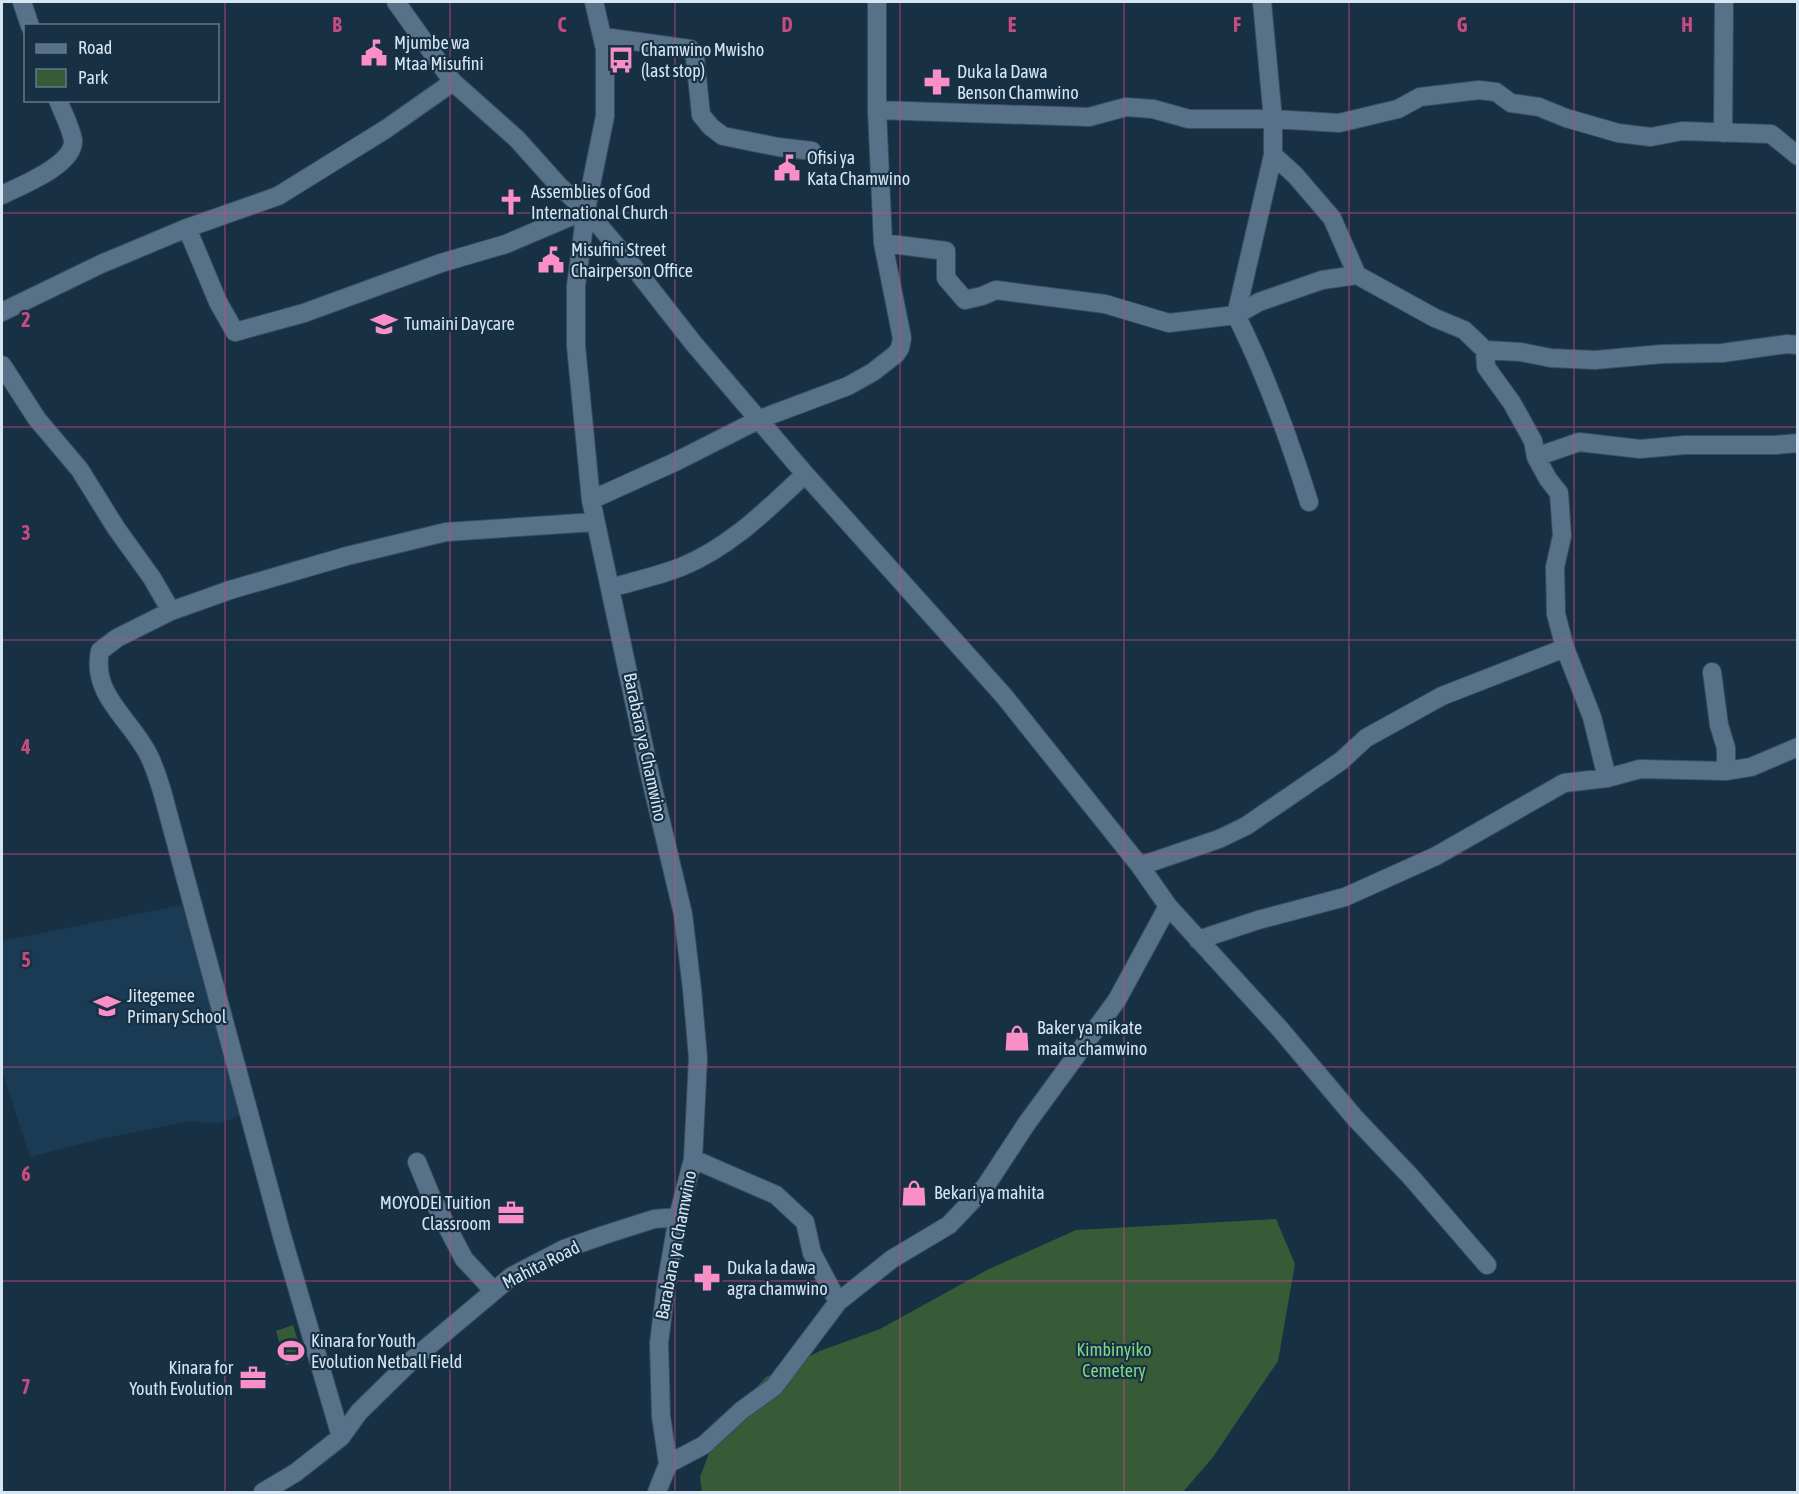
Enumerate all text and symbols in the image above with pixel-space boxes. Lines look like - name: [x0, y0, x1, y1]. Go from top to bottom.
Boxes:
- text: B: [332, 13, 342, 36]
- text: C: [558, 13, 567, 36]
- text: D: [781, 13, 793, 36]
- text: E: [1008, 13, 1017, 36]
- text: F: [1233, 13, 1241, 36]
- text: G: [1457, 13, 1468, 36]
- text: H: [1681, 13, 1693, 36]
- legend: [24, 24, 219, 102]
- place label: Mjumbe wa Mtaa Misufini: [394, 32, 484, 74]
- text: Road: [78, 37, 112, 58]
- public building icon: Mjumbe wa Mtaa Misufini: [359, 38, 389, 68]
- place label: Chamwino Mwisho (last stop): [641, 39, 764, 81]
- bus stop icon: Chamwino Mwisho (last stop): [606, 45, 636, 75]
- place label: Duka la Dawa Benson Chamwino: [957, 61, 1079, 103]
- text: Park: [78, 67, 108, 88]
- pharmacy icon: Duka la Dawa Benson Chamwino: [922, 67, 952, 97]
- place label: Ofisi ya Kata Chamwino: [807, 147, 910, 189]
- public building icon: Ofisi ya Kata Chamwino: [772, 153, 802, 183]
- place label: Assemblies of God International Church: [531, 181, 668, 223]
- church icon: Assemblies of God International Church: [496, 187, 526, 217]
- place label: Misufini Street Chairperson Office: [571, 239, 693, 281]
- public building icon: Misufini Street Chairperson Office: [536, 245, 566, 275]
- text: 2: [21, 308, 31, 331]
- school or university icon: Tumaini Daycare: [369, 309, 399, 339]
- place label: Tumaini Daycare: [404, 313, 515, 334]
- text: 3: [21, 521, 31, 544]
- street label: Barabara ya Chamwino: [619, 671, 671, 823]
- text: 4: [20, 735, 31, 758]
- text: 5: [21, 948, 31, 971]
- place label: Jitegemee Primary School: [127, 985, 227, 1027]
- school or university icon: Jitegemee Primary School: [92, 991, 122, 1021]
- place label: Baker ya mikate maita chamwino: [1037, 1017, 1147, 1059]
- shop icon: Baker ya mikate maita chamwino: [1002, 1023, 1032, 1053]
- text: 6: [21, 1162, 31, 1185]
- street label: Barabara ya Chamwino: [651, 1169, 700, 1321]
- shop icon: Bekari ya mahita: [899, 1178, 929, 1208]
- place label: Bekari ya mahita: [934, 1182, 1045, 1203]
- place label: MOYODEI Tuition Classroom: [380, 1192, 491, 1234]
- office icon: MOYODEI Tuition Classroom: [496, 1198, 526, 1228]
- street label: Mahita Road: [499, 1236, 583, 1293]
- place label: Duka la dawa agra chamwino: [727, 1257, 828, 1299]
- pharmacy icon: Duka la dawa agra chamwino: [692, 1263, 722, 1293]
- place label: Kinara for Youth Evolution Netball Field: [311, 1330, 462, 1372]
- sports icon: Kinara for Youth Evolution Netball Field: [276, 1336, 306, 1366]
- park label: Kimbinyiko Cemetery: [1077, 1339, 1151, 1381]
- place label: Kinara for Youth Evolution: [129, 1357, 234, 1399]
- office icon: Kinara for Youth Evolution: [238, 1363, 268, 1393]
- text: 7: [21, 1375, 31, 1398]

